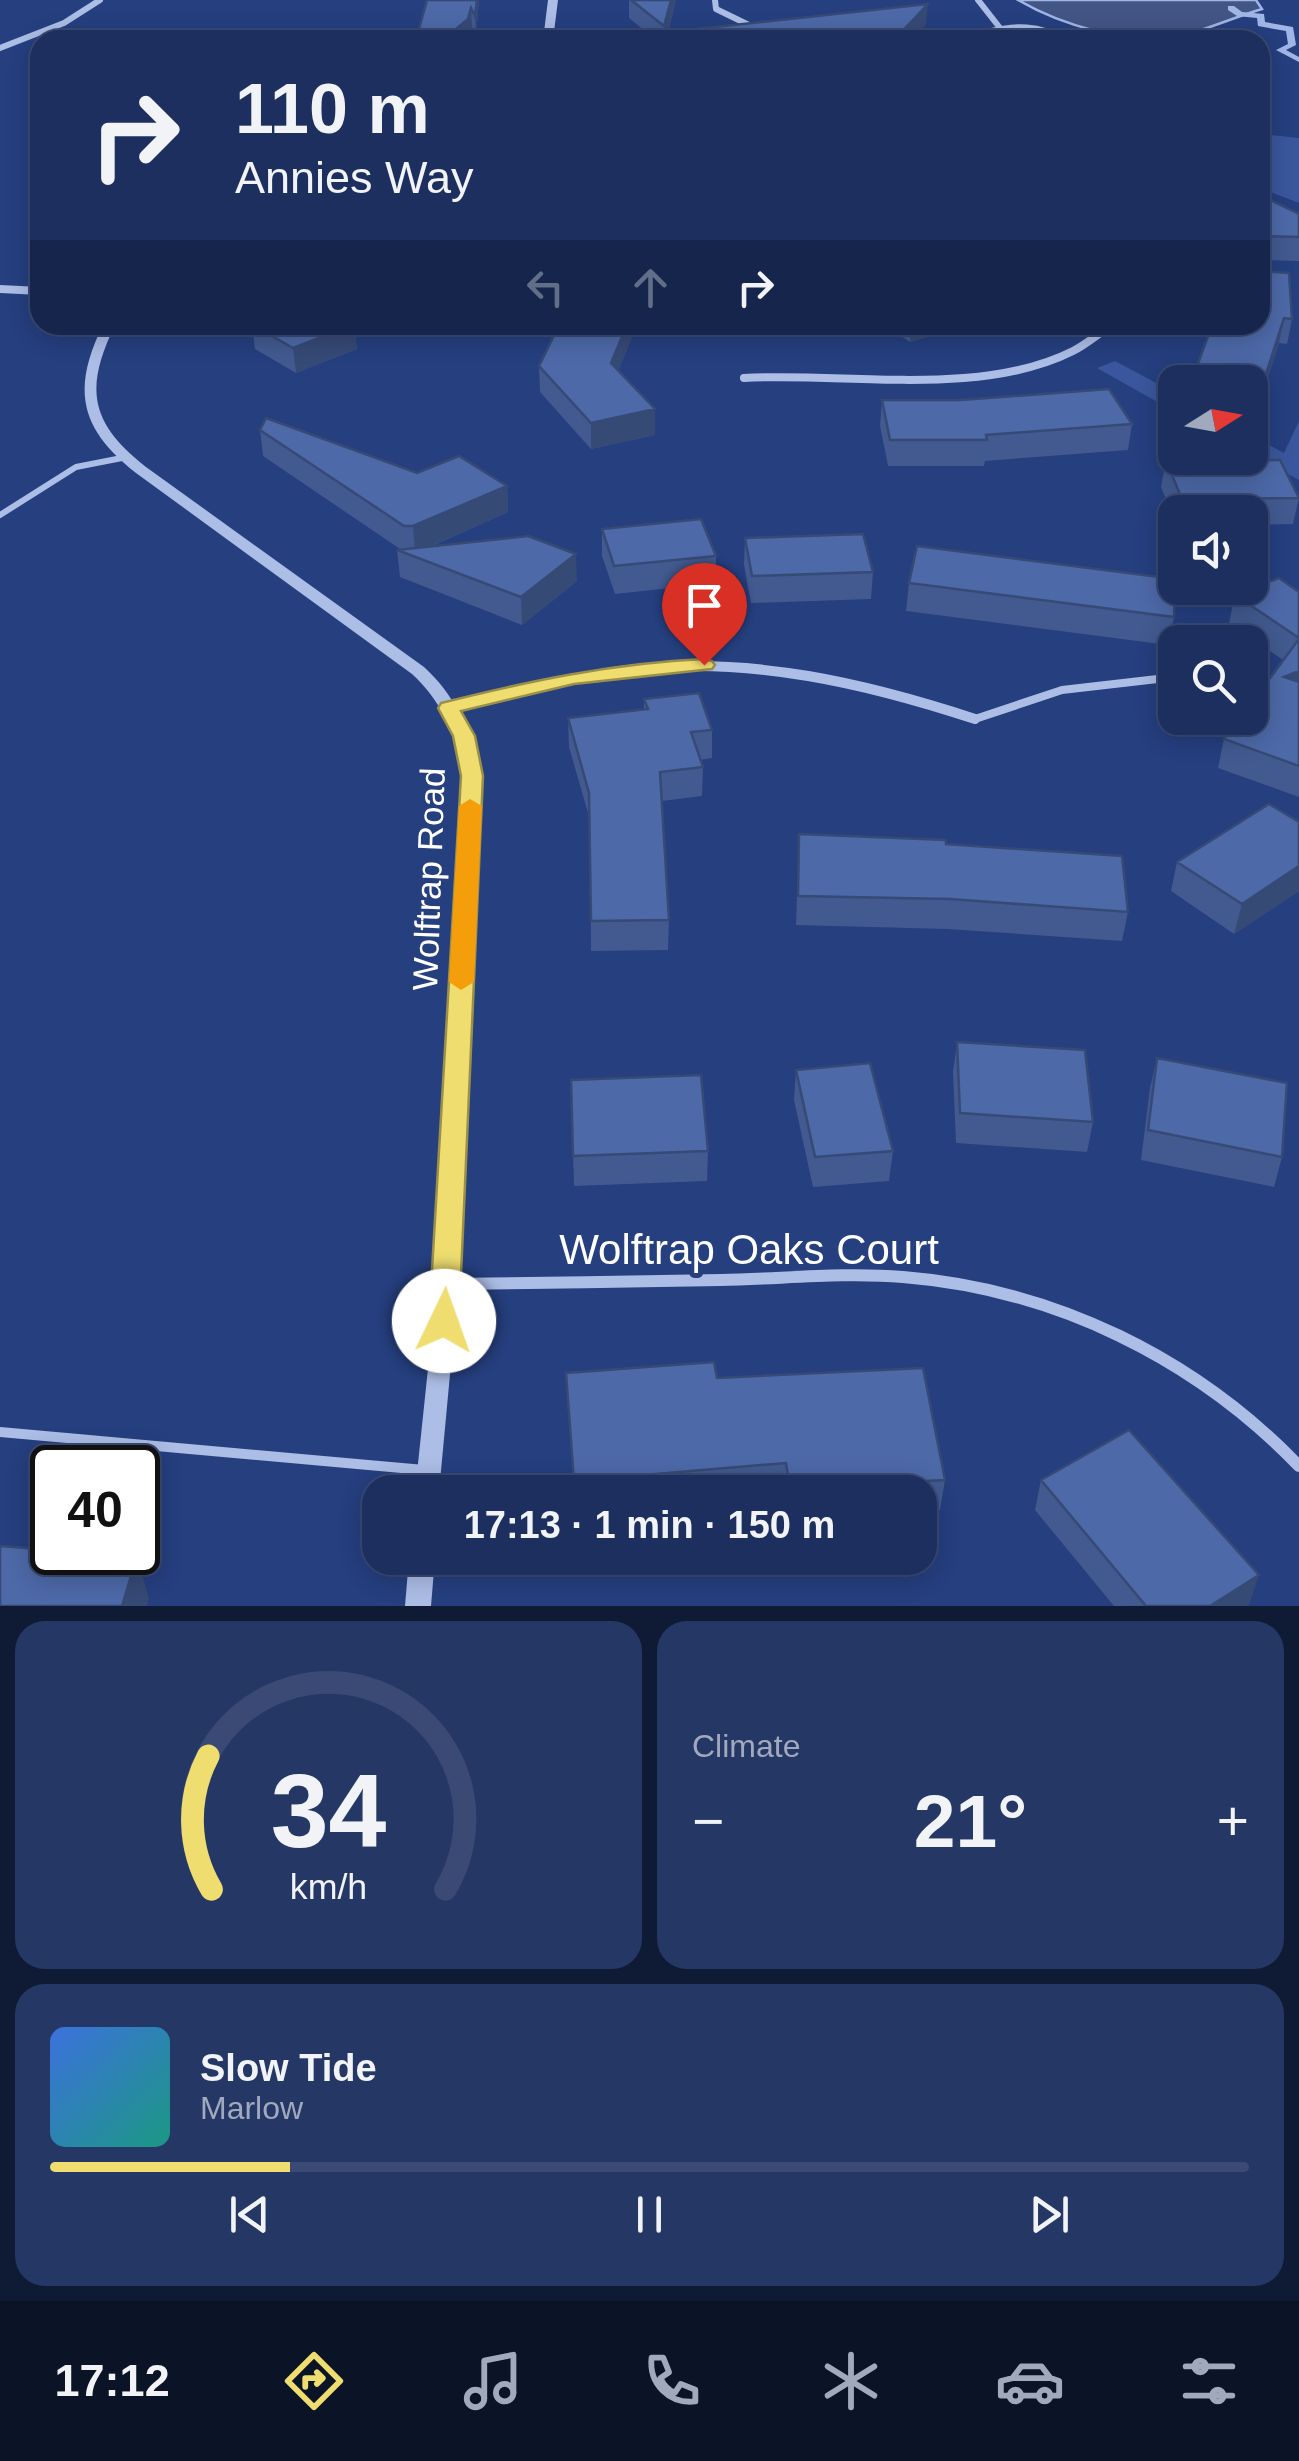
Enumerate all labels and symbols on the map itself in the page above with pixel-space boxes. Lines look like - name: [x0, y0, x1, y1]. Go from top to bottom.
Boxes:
- north arrow: [1158, 365, 1268, 475]
- pin: [662, 563, 747, 666]
- street label: Wolftrap Road: [405, 767, 452, 991]
- street label: Wolftrap Oaks Court: [559, 1226, 939, 1273]
- position arrow: [392, 1269, 496, 1373]
- speed limit sign: 40: [30, 1445, 160, 1575]

